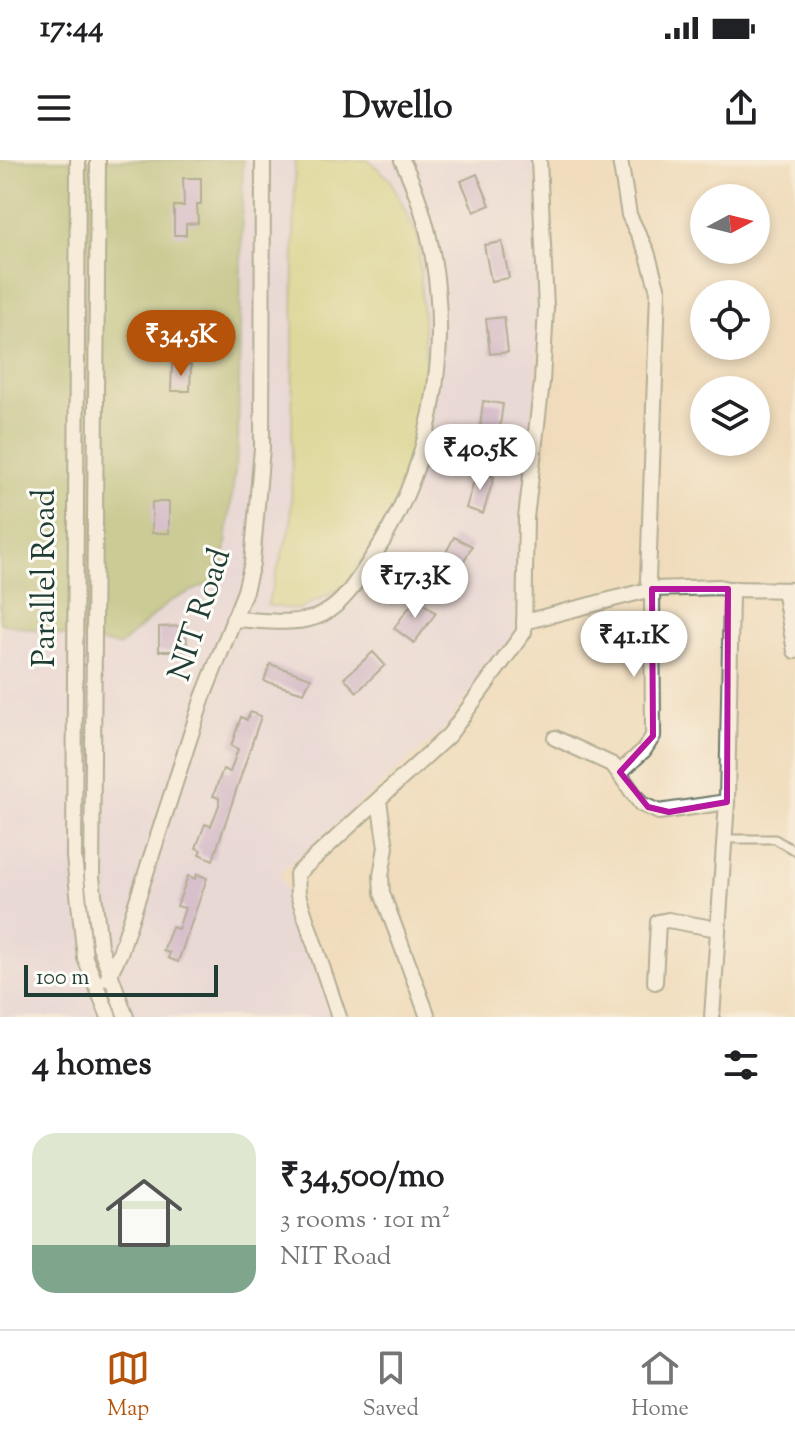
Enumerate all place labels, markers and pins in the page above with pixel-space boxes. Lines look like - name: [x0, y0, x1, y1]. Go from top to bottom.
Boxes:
- pin: ₹34.5K: [116, 310, 246, 378]
- pin: ₹40.5K: [415, 424, 545, 492]
- pin: ₹17.3K: [350, 552, 480, 620]
- pin: ₹41.1K: [569, 611, 699, 679]

